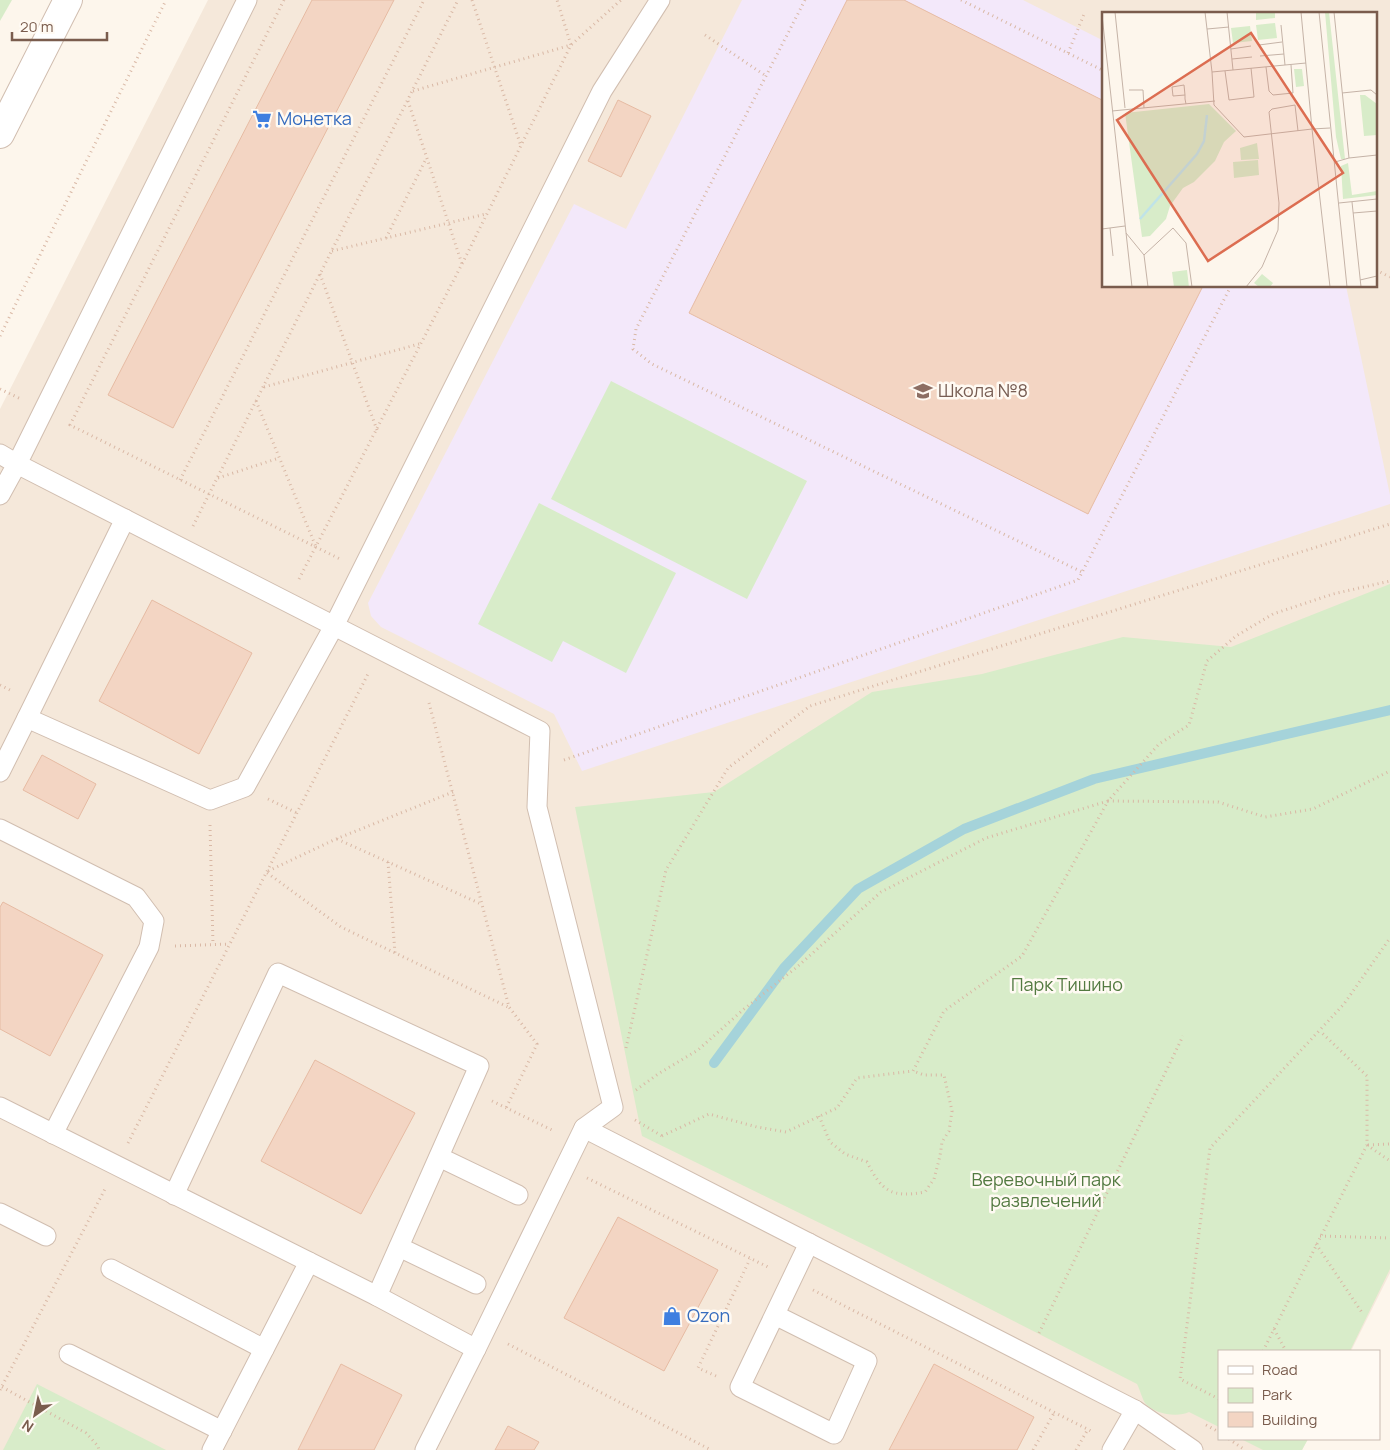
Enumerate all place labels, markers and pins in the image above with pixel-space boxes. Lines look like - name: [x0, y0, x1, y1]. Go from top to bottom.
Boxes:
- place label: Монетка: [277, 106, 352, 130]
- supermarket icon: Монетка: [251, 108, 273, 130]
- place label: Школа №8: [938, 378, 1028, 402]
- school or university icon: Школа №8: [912, 380, 934, 402]
- place label: Ozon: [687, 1303, 730, 1327]
- shop icon: Ozon: [661, 1305, 683, 1327]

